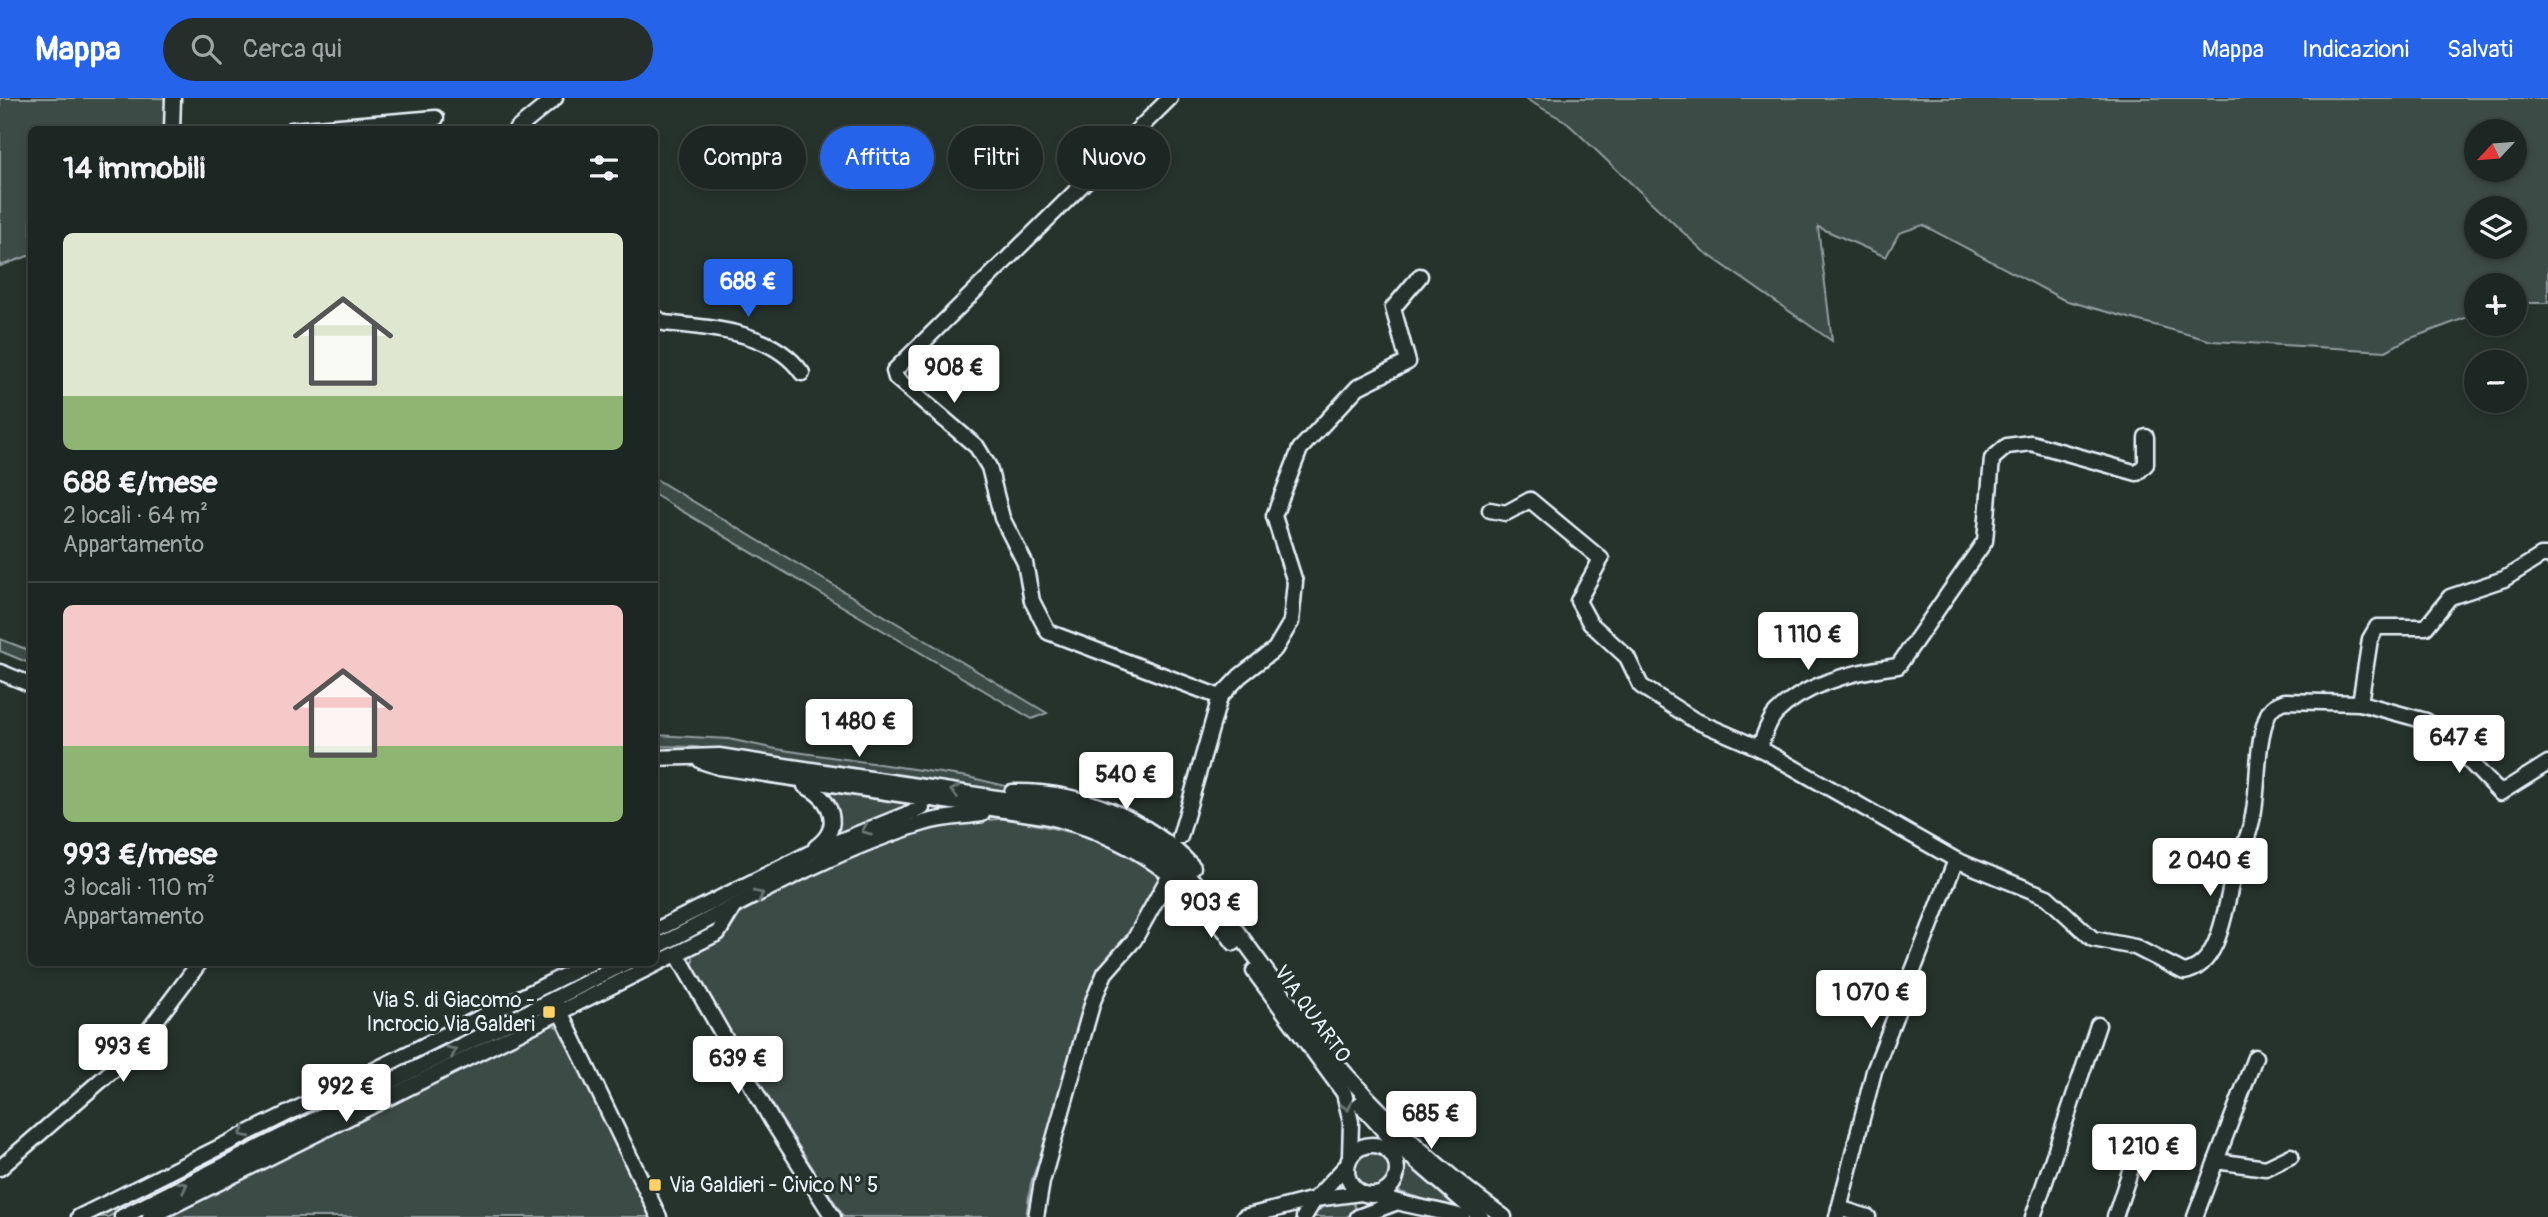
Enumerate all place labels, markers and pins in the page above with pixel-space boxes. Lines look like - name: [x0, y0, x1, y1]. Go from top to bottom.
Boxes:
- pin: 688 €: [699, 260, 797, 319]
- pin: 908 €: [905, 345, 1003, 405]
- pin: 1 110 €: [1743, 612, 1873, 672]
- pin: 1 480 €: [794, 700, 924, 759]
- pin: 647 €: [2410, 716, 2508, 775]
- pin: 540 €: [1077, 752, 1175, 812]
- pin: 2 040 €: [2145, 838, 2275, 898]
- pin: 903 €: [1162, 880, 1260, 940]
- pin: 1 070 €: [1806, 970, 1936, 1030]
- place label: Via S. di Giacomo - Incrocio Via Galderi: [367, 987, 535, 1038]
- marker: Via S. di Giacomo - Incrocio Via Galderi: [541, 1004, 557, 1020]
- pin: 993 €: [74, 1024, 172, 1084]
- pin: 639 €: [689, 1037, 787, 1096]
- pin: 992 €: [297, 1065, 395, 1124]
- pin: 685 €: [1382, 1091, 1480, 1151]
- pin: 1 210 €: [2079, 1124, 2209, 1184]
- place label: Via Galdieri - Civico N° 5: [669, 1172, 878, 1199]
- marker: Via Galdieri - Civico N° 5: [647, 1177, 663, 1193]

